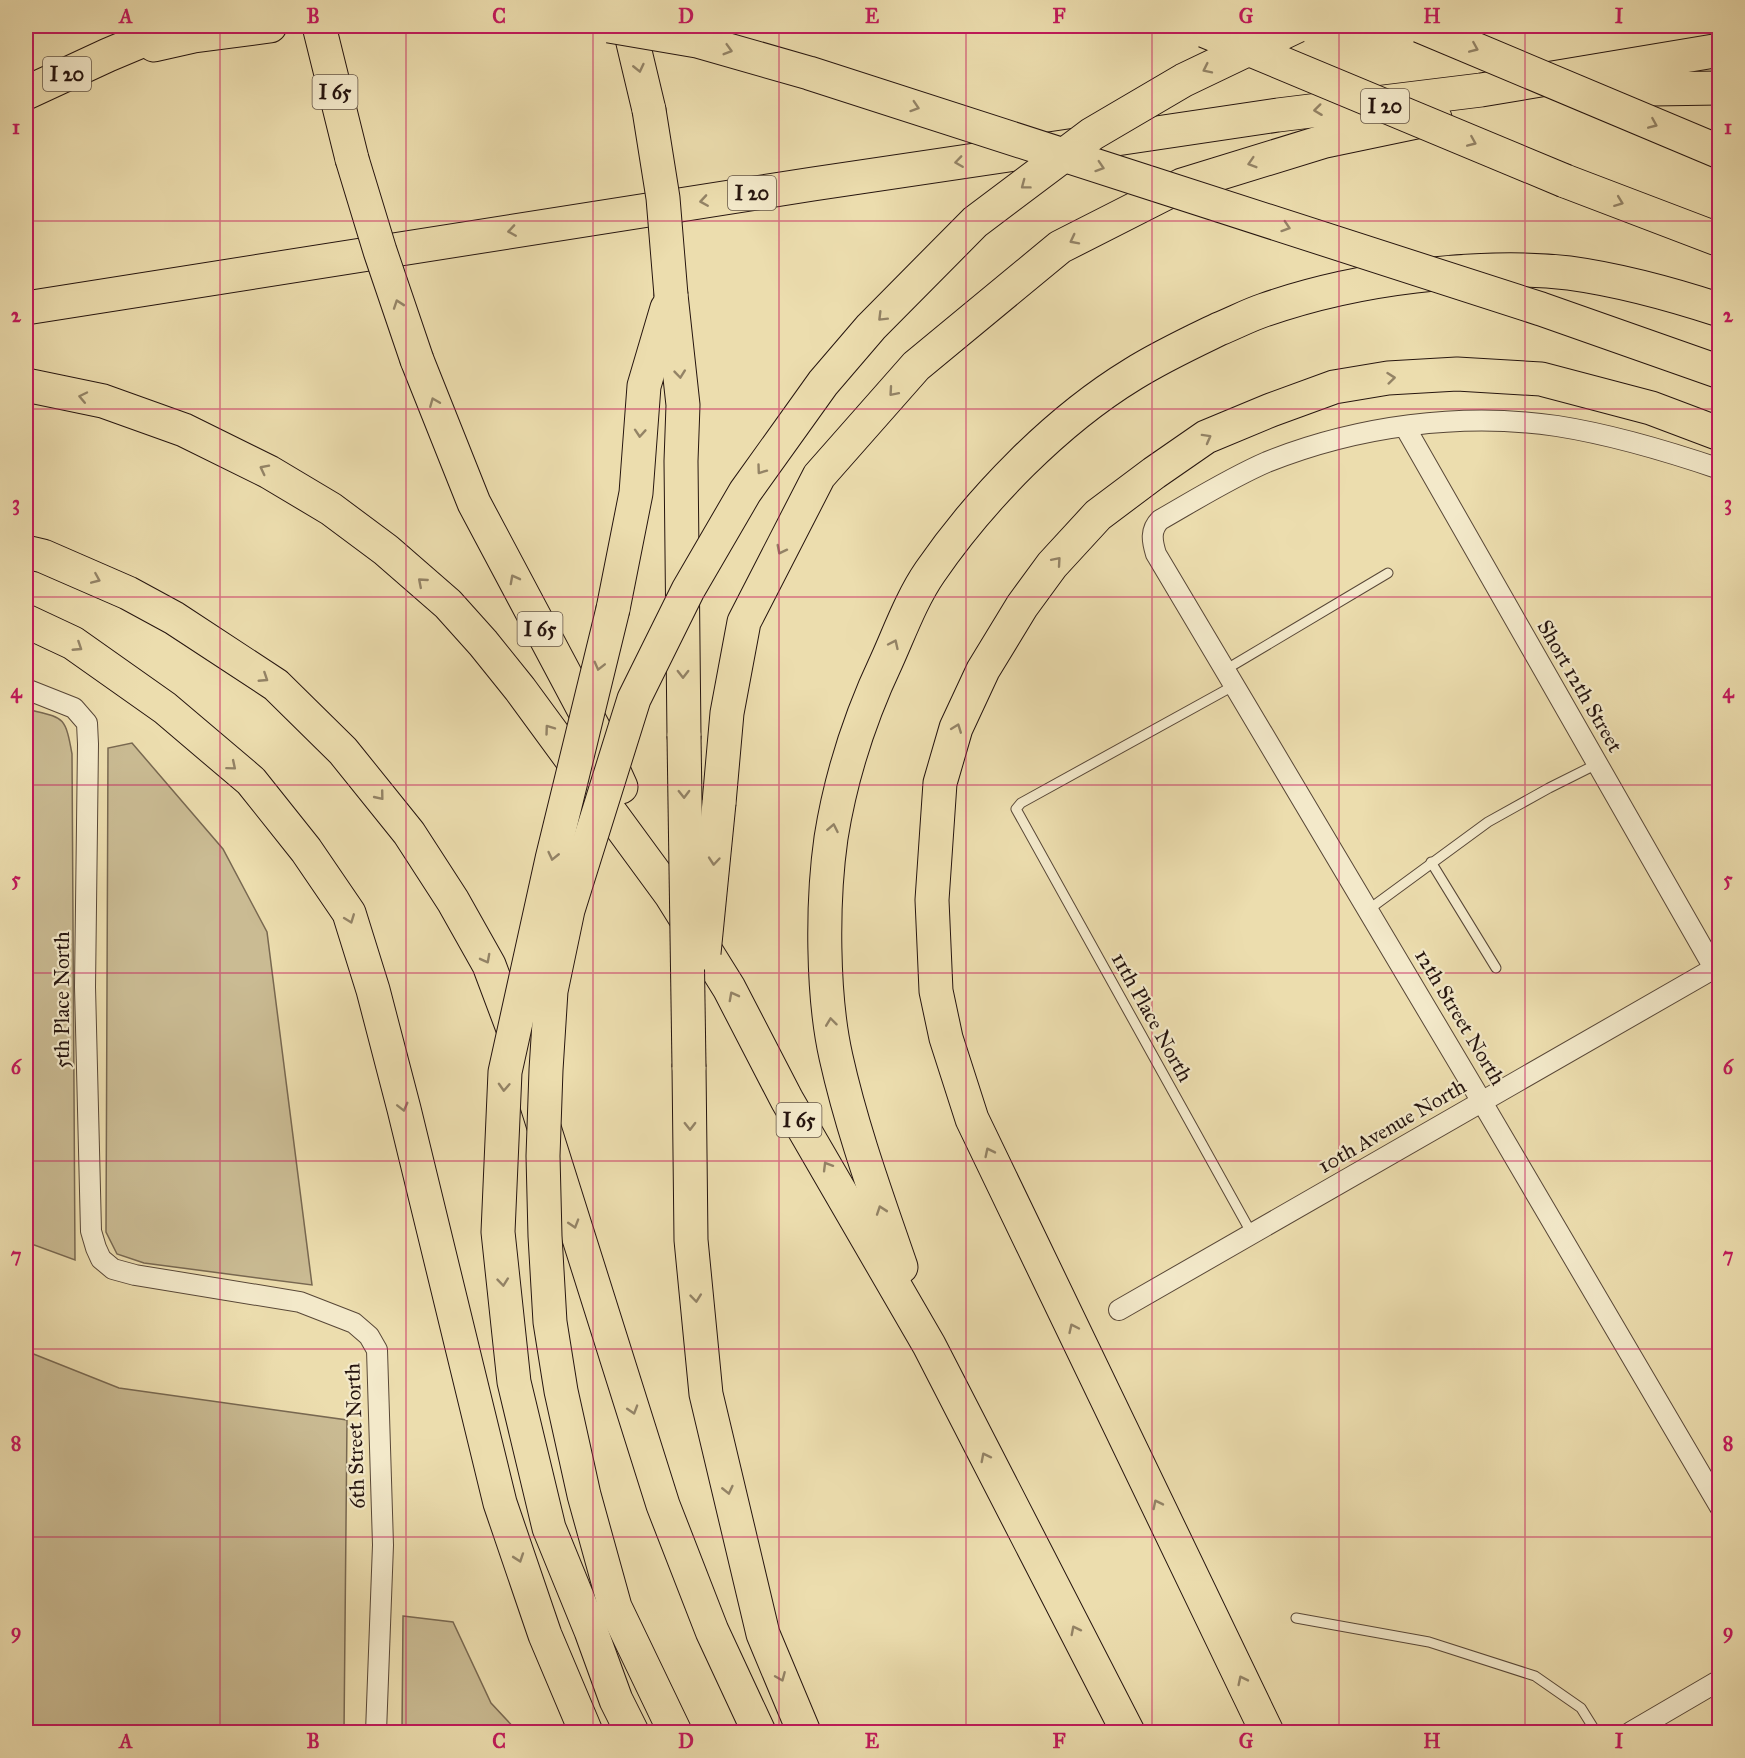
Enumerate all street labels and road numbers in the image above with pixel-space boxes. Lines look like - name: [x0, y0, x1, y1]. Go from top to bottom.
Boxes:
- road number: I 20: [43, 57, 91, 91]
- road number: I 65: [312, 75, 358, 109]
- road number: I 20: [1361, 89, 1409, 123]
- road number: I 20: [728, 176, 776, 210]
- road number: I 65: [518, 612, 562, 646]
- street label: Short 12th Street: [1532, 615, 1629, 757]
- street label: 5th Place North: [49, 931, 75, 1069]
- street label: 12th Street North: [1409, 944, 1511, 1090]
- street label: 11th Place North: [1106, 948, 1198, 1087]
- street label: 10th Avenue North: [1313, 1073, 1471, 1179]
- road number: I 65: [776, 1103, 822, 1137]
- street label: 6th Street North: [339, 1362, 371, 1510]

